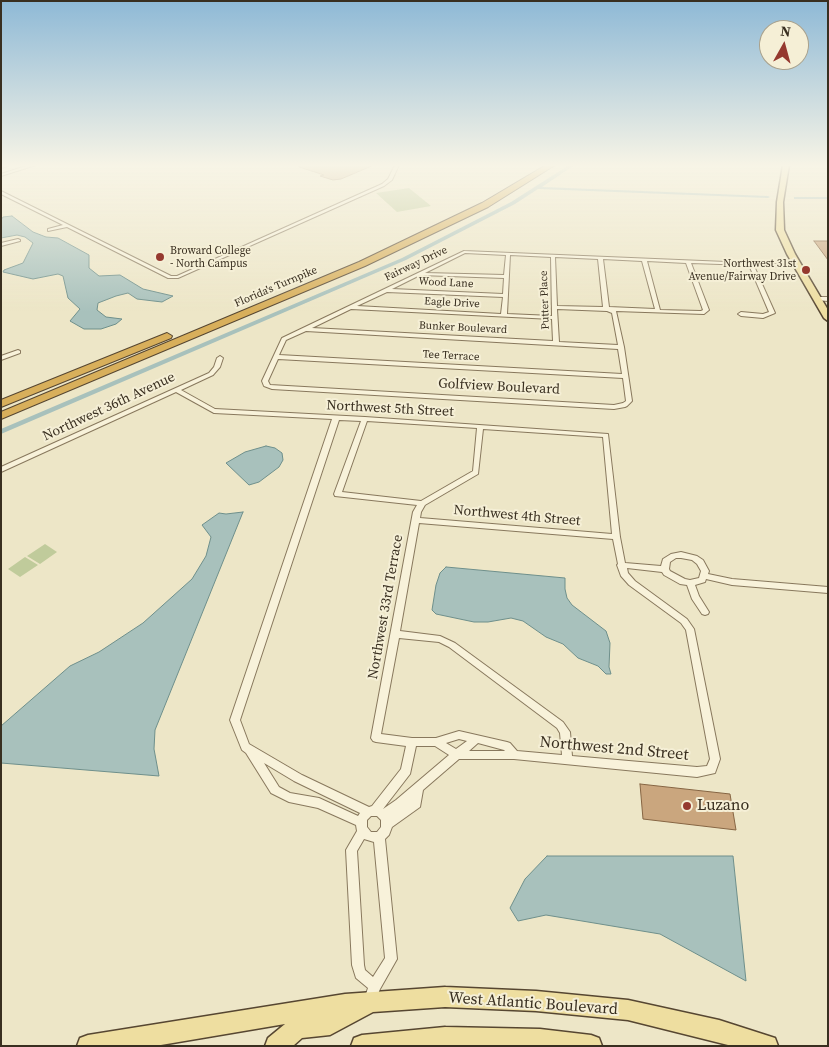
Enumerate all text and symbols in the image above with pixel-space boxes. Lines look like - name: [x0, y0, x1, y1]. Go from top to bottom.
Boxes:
- north arrow: [759, 20, 809, 70]
- text: N: [779, 21, 792, 42]
- place label: Broward College - North Campus: [170, 244, 251, 270]
- street label: Fairway Drive: [382, 244, 450, 284]
- marker: Broward College - North Campus: [154, 251, 166, 263]
- place label: Northwest 31st Avenue/Fairway Drive: [688, 257, 796, 283]
- street label: Florida's Turnpike: [233, 264, 319, 310]
- marker: Northwest 31st Avenue/Fairway Drive: [800, 264, 812, 276]
- street label: Putter Place: [537, 270, 553, 330]
- street label: Wood Lane: [418, 275, 474, 291]
- street label: Eagle Drive: [424, 295, 480, 311]
- street label: Bunker Boulevard: [419, 319, 507, 337]
- street label: Tee Terrace: [422, 348, 480, 364]
- street label: Northwest 36th Avenue: [40, 369, 178, 445]
- street label: Golfview Boulevard: [438, 375, 560, 399]
- street label: Northwest 5th Street: [326, 397, 454, 421]
- street label: Northwest 4th Street: [453, 502, 581, 530]
- street label: Northwest 33rd Terrace: [365, 533, 407, 681]
- street label: Northwest 2nd Street: [539, 733, 689, 765]
- place label: Luzano: [697, 796, 749, 816]
- marker: Luzano: [681, 800, 693, 812]
- street label: West Atlantic Boulevard: [448, 988, 618, 1020]

